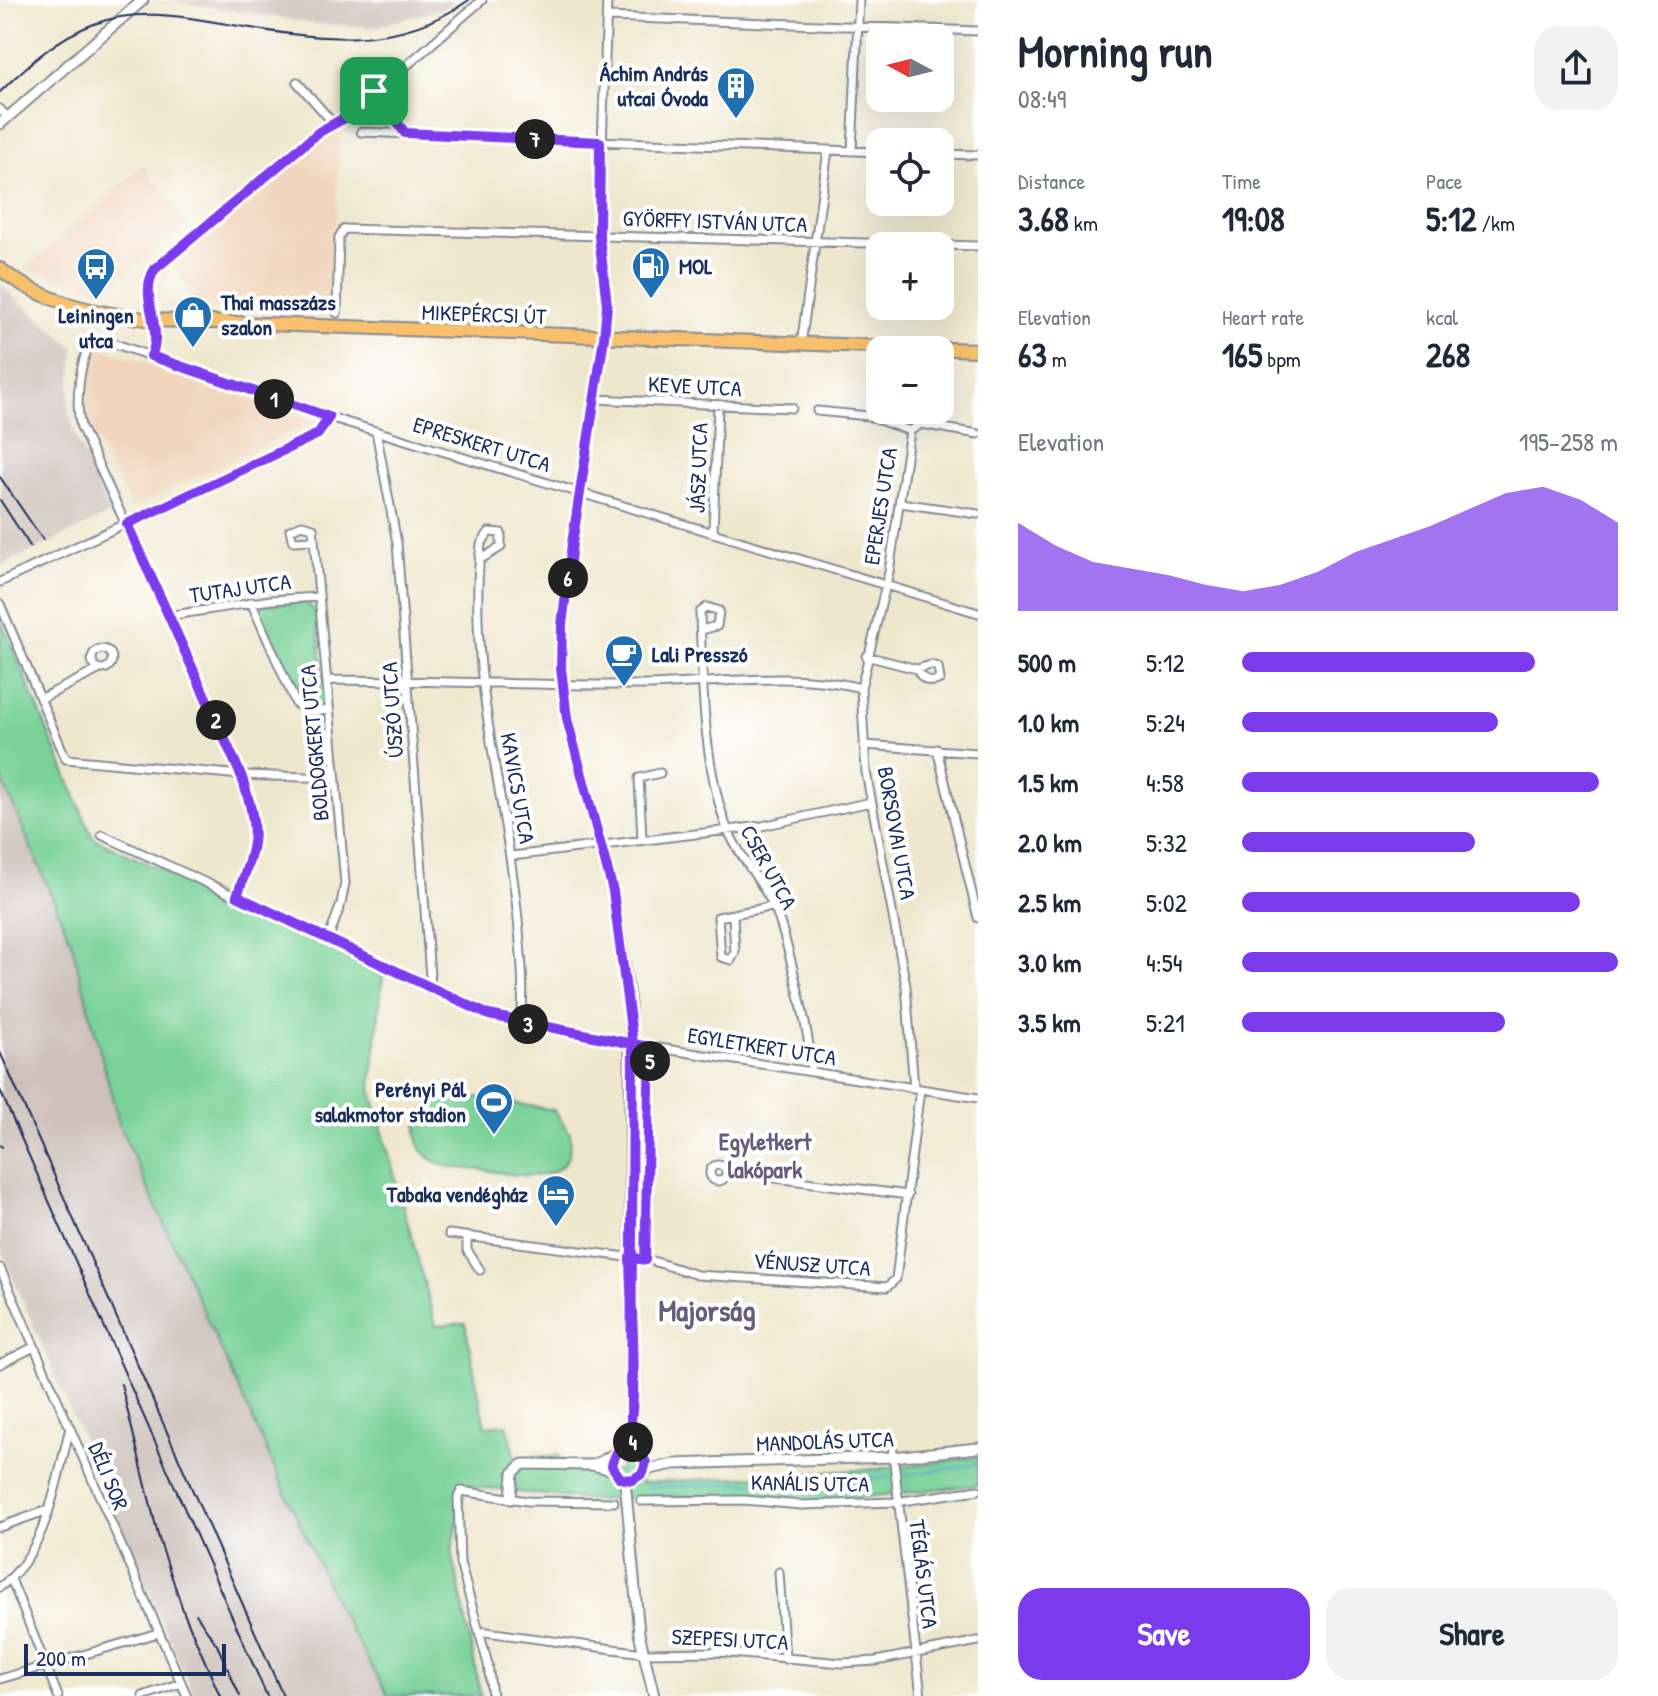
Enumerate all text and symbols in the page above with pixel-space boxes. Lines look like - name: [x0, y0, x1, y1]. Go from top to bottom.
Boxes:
- text: Morning run: [1018, 21, 1213, 81]
- north arrow: [866, 24, 954, 112]
- map controls: [866, 24, 954, 424]
- button: share: [1534, 26, 1618, 110]
- pin: [340, 57, 408, 125]
- place label: Áchim András utcai Óvoda: [600, 58, 709, 113]
- building icon: Áchim András utcai Óvoda: [715, 65, 757, 120]
- icon: arrive: [352, 69, 396, 113]
- text: 08:49: [1018, 81, 1066, 116]
- pin: 7: [515, 119, 555, 159]
- text: 7: [530, 124, 540, 154]
- button: locate: [866, 128, 954, 216]
- text: Distance: [1018, 166, 1085, 196]
- text: Time: [1222, 166, 1261, 196]
- text: Pace: [1426, 166, 1463, 196]
- text: 3.68: [1018, 196, 1069, 242]
- text: 19:08: [1222, 196, 1285, 242]
- text: 5:12: [1426, 196, 1477, 242]
- street label: GYÖRFFY ISTVÁN UTCA: [622, 203, 808, 239]
- text: km: [1069, 208, 1098, 238]
- text: /km: [1477, 208, 1515, 238]
- button: +: [866, 232, 954, 320]
- fuel station icon: MOL: [630, 245, 672, 300]
- bus stop icon: Leiningen utca: [75, 246, 117, 301]
- place label: MOL: [679, 251, 713, 281]
- place label: Thai masszázs szalon: [220, 287, 336, 342]
- shop icon: Thai masszázs szalon: [172, 294, 214, 349]
- street label: MIKEPÉRCSI ÚT: [421, 297, 547, 331]
- place label: Leiningen utca: [58, 300, 134, 355]
- text: Elevation: [1018, 302, 1091, 332]
- text: Heart rate: [1222, 302, 1304, 332]
- text: kcal: [1426, 302, 1458, 332]
- text: 63: [1018, 332, 1047, 378]
- text: 165: [1222, 332, 1262, 378]
- text: 268: [1426, 332, 1470, 378]
- button: −: [866, 336, 954, 424]
- text: m: [1047, 344, 1067, 374]
- text: bpm: [1262, 344, 1301, 374]
- street label: KEVE UTCA: [647, 369, 743, 403]
- pin: 1: [254, 379, 294, 419]
- text: 1: [270, 384, 278, 414]
- street label: EPRESKERT UTCA: [410, 409, 554, 479]
- street label: JÁSZ UTCA: [681, 422, 715, 514]
- text: Elevation: [1018, 424, 1104, 459]
- text: 195–258 m: [1519, 424, 1618, 459]
- street label: EPERJES UTCA: [856, 445, 904, 567]
- pin: 6: [548, 558, 588, 598]
- text: 6: [564, 563, 572, 593]
- street label: TUTAJ UTCA: [187, 566, 293, 610]
- cafe icon: Lali Presszó: [603, 633, 645, 688]
- place label: Lali Presszó: [652, 639, 748, 669]
- text: 500 m: [1018, 645, 1076, 680]
- text: 5:12: [1146, 645, 1185, 680]
- street label: ÚSZÓ UTCA: [374, 661, 410, 759]
- street label: BOLDOGKERT UTCA: [292, 663, 336, 822]
- pin: 2: [196, 700, 236, 740]
- text: 2: [211, 705, 221, 735]
- text: 1.0 km: [1018, 705, 1079, 740]
- text: 5:24: [1146, 705, 1185, 740]
- street label: KAVICS UTCA: [493, 730, 543, 846]
- street label: BORSOVAI UTCA: [871, 764, 923, 902]
- text: 1.5 km: [1018, 765, 1078, 800]
- text: 4:58: [1146, 765, 1184, 800]
- street label: CSER UTCA: [734, 819, 805, 915]
- text: 2.0 km: [1018, 825, 1082, 860]
- text: 5:32: [1146, 825, 1187, 860]
- text: 2.5 km: [1018, 885, 1081, 920]
- text: 5:02: [1146, 885, 1187, 920]
- text: 3.0 km: [1018, 945, 1081, 980]
- text: 4:54: [1146, 945, 1183, 980]
- pin: 3: [508, 1004, 548, 1044]
- text: 3.5 km: [1018, 1005, 1081, 1040]
- text: 5:21: [1146, 1005, 1185, 1040]
- text: 3: [523, 1009, 533, 1039]
- street label: EGYLETKERT UTCA: [686, 1019, 839, 1073]
- pin: 5: [630, 1041, 670, 1081]
- text: 5: [645, 1046, 655, 1076]
- place label: Perényi Pál salakmotor stadion: [315, 1074, 467, 1129]
- sports icon: Perényi Pál salakmotor stadion: [473, 1081, 515, 1136]
- district label: Egyletkert lakópark: [719, 1125, 812, 1186]
- hotel icon: Tabaka vendégház: [535, 1173, 577, 1228]
- place label: Tabaka vendégház: [386, 1179, 529, 1210]
- street label: VÉNUSZ UTCA: [752, 1245, 872, 1283]
- district label: Majorság: [659, 1290, 755, 1331]
- pin: 4: [613, 1422, 653, 1462]
- street label: MANDOLÁS UTCA: [756, 1424, 894, 1458]
- text: 4: [629, 1427, 637, 1457]
- street label: DÉLI SOR: [82, 1438, 136, 1515]
- street label: KANÁLIS UTCA: [751, 1467, 870, 1499]
- street label: TÉGLÁS UTCA: [902, 1518, 946, 1631]
- button: Save: [1018, 1588, 1310, 1680]
- button: Share: [1326, 1588, 1618, 1680]
- street label: SZEPESI UTCA: [671, 1621, 789, 1657]
- scale bar: [24, 1640, 226, 1676]
- text: 200 m: [36, 1643, 86, 1673]

